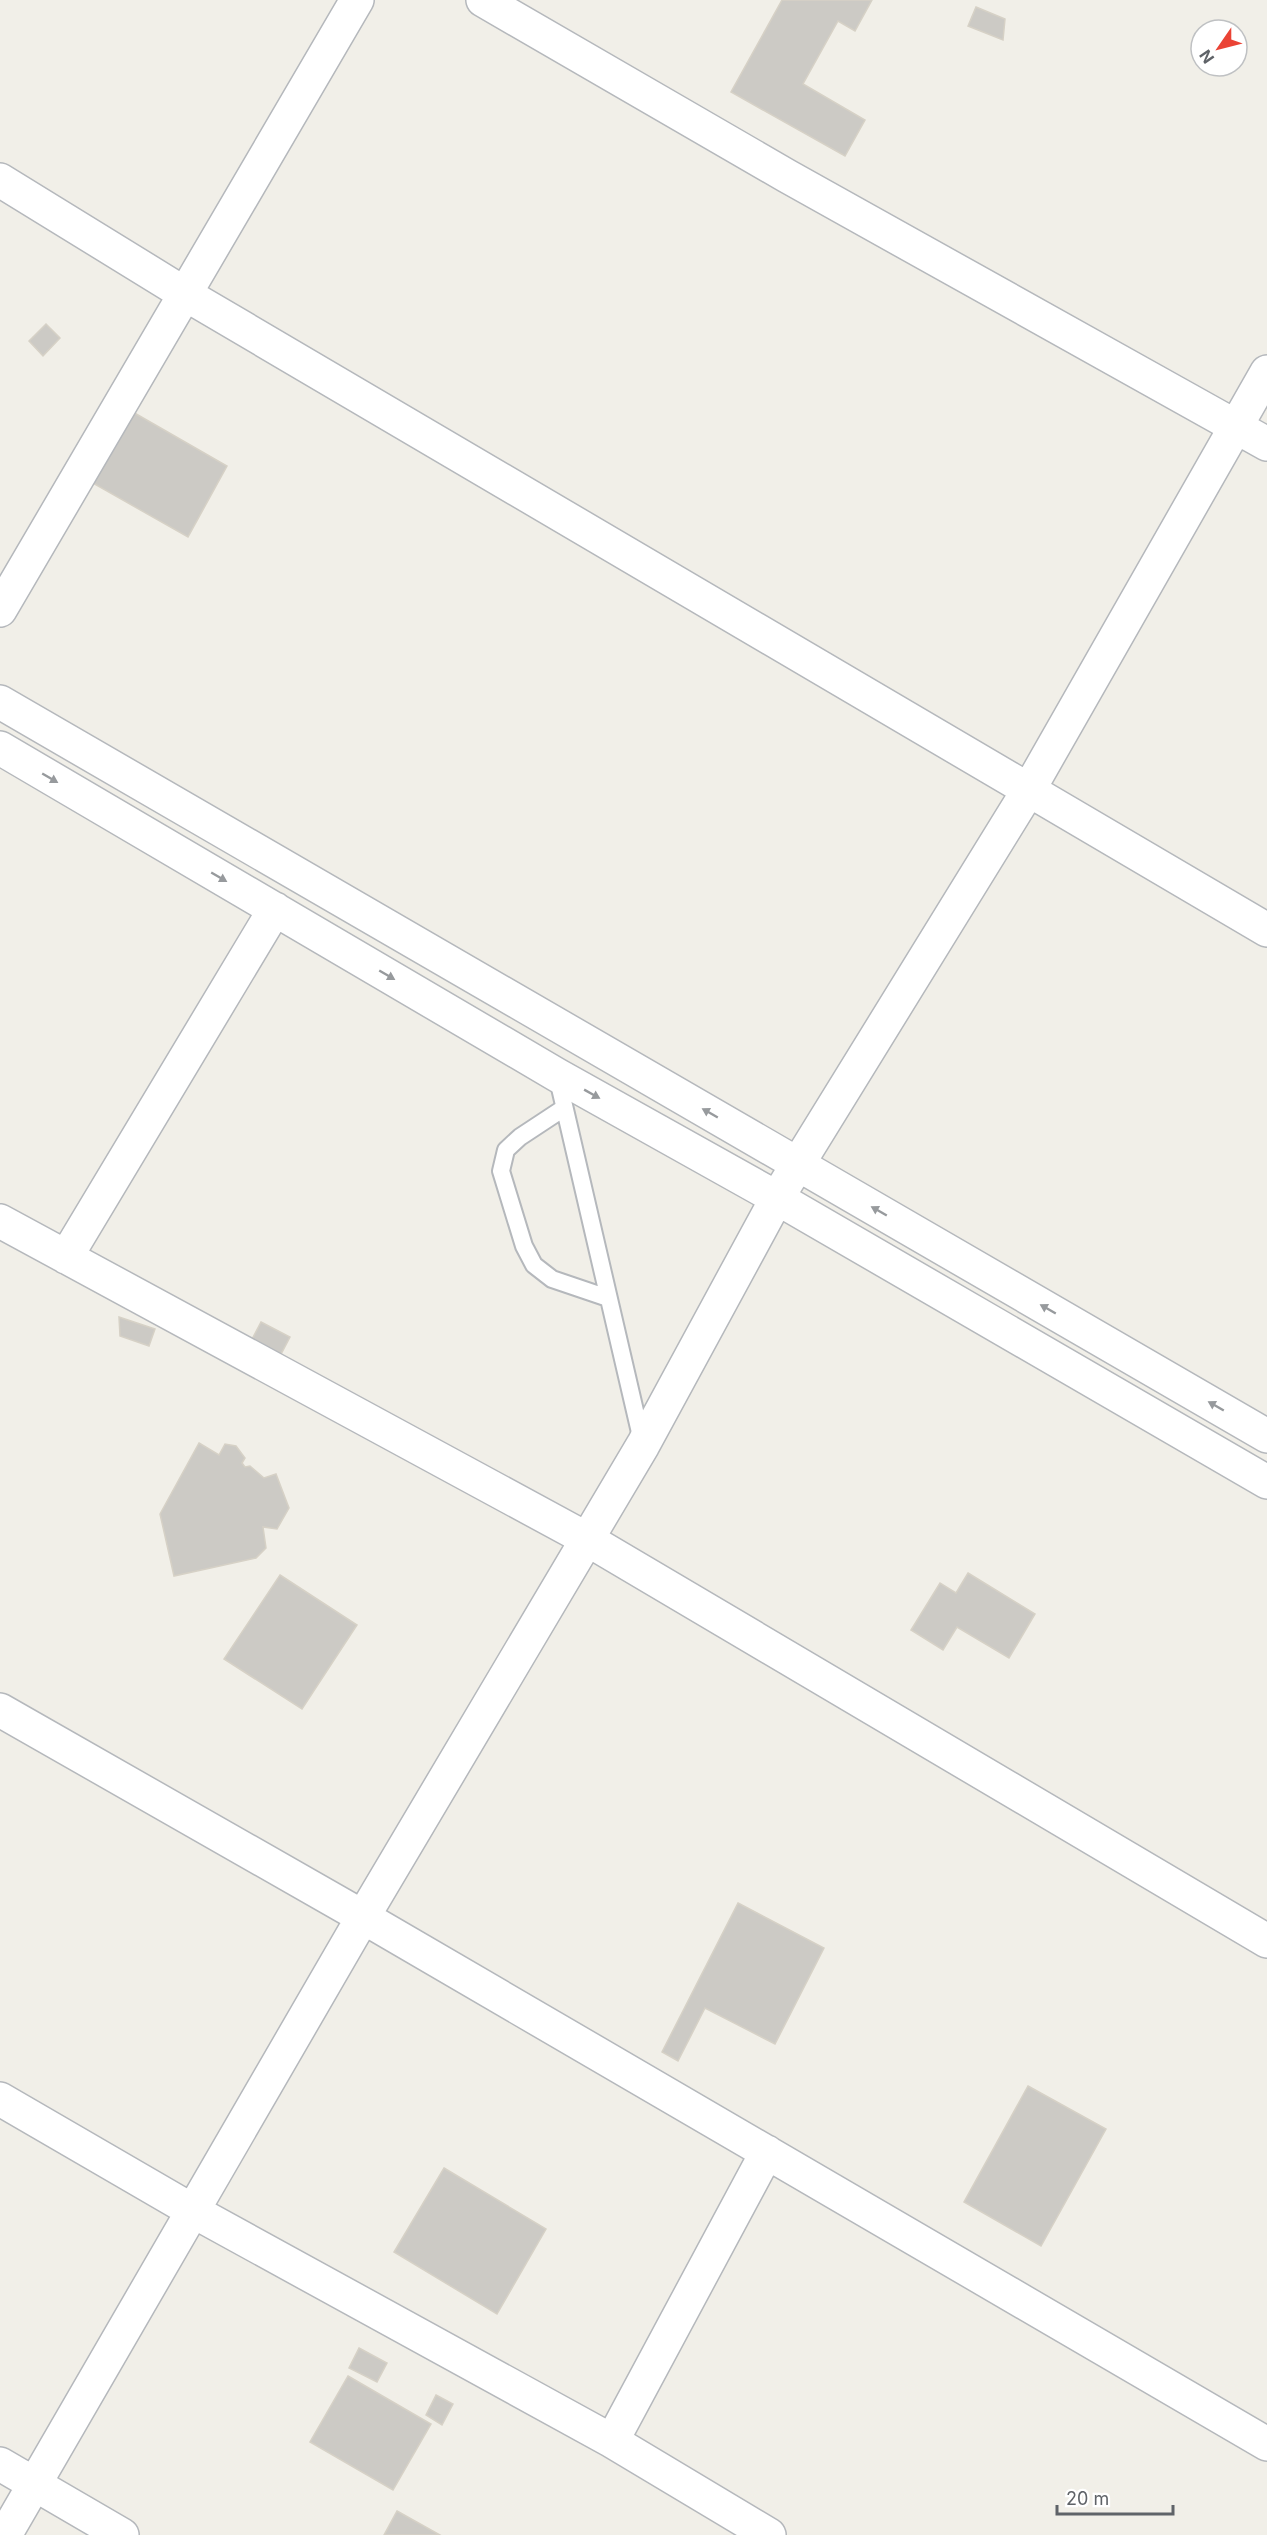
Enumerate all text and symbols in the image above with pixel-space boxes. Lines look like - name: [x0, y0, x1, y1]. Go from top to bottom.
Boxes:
- north arrow: [1189, 18, 1249, 78]
- text: N: [1195, 46, 1218, 67]
- one-way arrow: [42, 773, 59, 783]
- one-way arrow: [211, 871, 227, 882]
- one-way arrow: [379, 970, 396, 980]
- one-way arrow: [584, 1089, 601, 1099]
- one-way arrow: [702, 1108, 718, 1119]
- one-way arrow: [870, 1206, 887, 1216]
- one-way arrow: [1040, 1303, 1056, 1314]
- one-way arrow: [1208, 1401, 1224, 1412]
- scale bar: [1057, 2478, 1172, 2516]
- text: 20 m: [1066, 2488, 1109, 2509]

